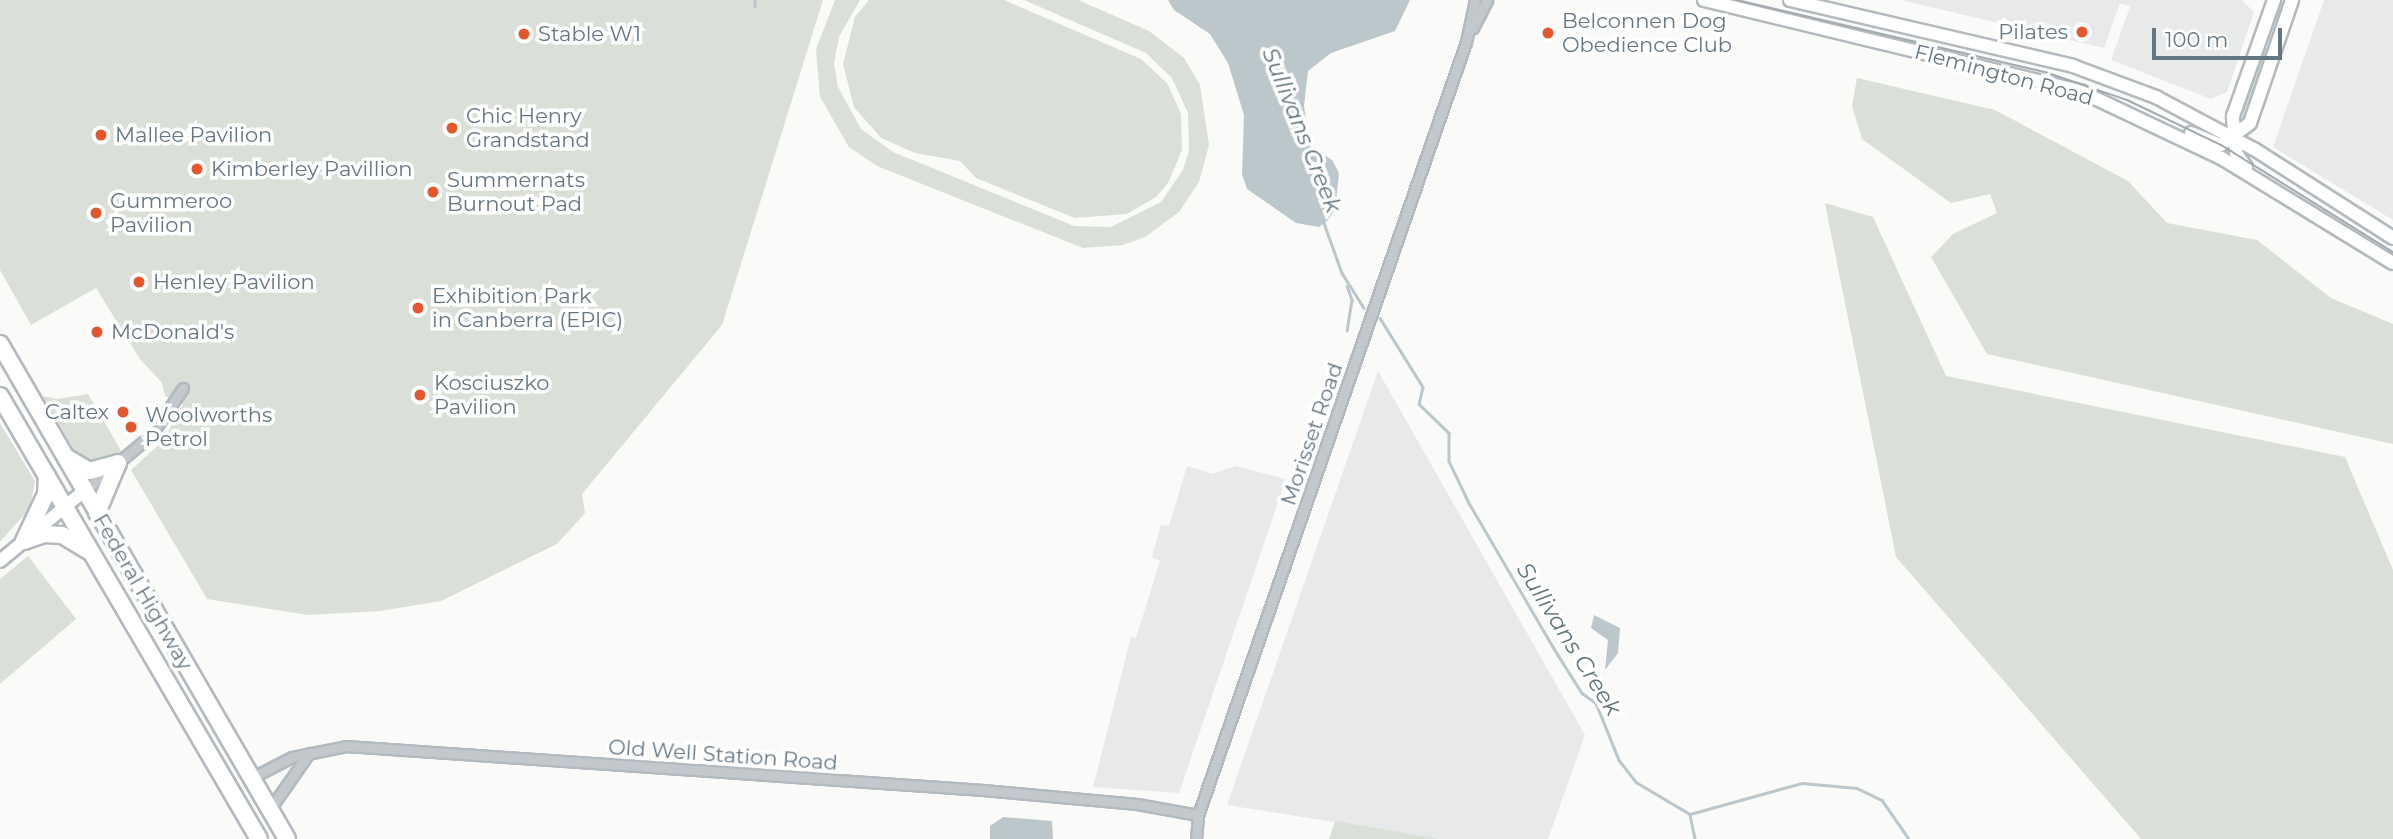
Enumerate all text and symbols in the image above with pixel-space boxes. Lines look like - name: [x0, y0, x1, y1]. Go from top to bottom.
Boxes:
- place label: Belconnen Dog Obedience Club: [1562, 8, 1732, 58]
- scale bar: [2155, 14, 2284, 58]
- place label: Pilates: [1998, 19, 2068, 45]
- place label: Stable W1: [538, 21, 641, 47]
- marker: Pilates: [2074, 24, 2090, 40]
- marker: Belconnen Dog Obedience Club: [1540, 25, 1556, 41]
- marker: Stable W1: [516, 26, 532, 42]
- text: 100 m: [2165, 27, 2228, 52]
- street label: Flemington Road: [1912, 39, 2096, 111]
- water label: Sullivans Creek: [1256, 43, 1348, 217]
- place label: Chic Henry Grandstand: [466, 103, 590, 153]
- marker: Chic Henry Grandstand: [444, 120, 460, 136]
- place label: Mallee Pavilion: [115, 122, 272, 148]
- marker: Mallee Pavilion: [93, 127, 109, 143]
- place label: Kimberley Pavillion: [211, 156, 412, 182]
- marker: Kimberley Pavillion: [189, 161, 205, 177]
- place label: Summernats Burnout Pad: [447, 167, 585, 217]
- marker: Summernats Burnout Pad: [425, 184, 441, 200]
- place label: Gummeroo Pavilion: [110, 188, 232, 238]
- marker: Gummeroo Pavilion: [88, 205, 104, 221]
- place label: Henley Pavilion: [153, 269, 315, 295]
- marker: Henley Pavilion: [131, 274, 147, 290]
- place label: Exhibition Park in Canberra (EPIC): [432, 283, 623, 333]
- marker: Exhibition Park in Canberra (EPIC): [410, 300, 426, 316]
- place label: McDonald's: [111, 319, 234, 345]
- marker: McDonald's: [89, 324, 105, 340]
- street label: Morisset Road: [1276, 359, 1348, 509]
- place label: Kosciuszko Pavilion: [434, 370, 550, 420]
- marker: Kosciuszko Pavilion: [412, 387, 428, 403]
- place label: Caltex: [45, 399, 109, 425]
- place label: Woolworths Petrol: [145, 402, 272, 452]
- marker: Caltex: [115, 404, 131, 420]
- marker: Woolworths Petrol: [123, 419, 139, 435]
- street label: Federal Highway: [88, 509, 198, 675]
- water label: Sullivans Creek: [1511, 557, 1627, 721]
- street label: Old Well Station Road: [607, 734, 839, 776]

